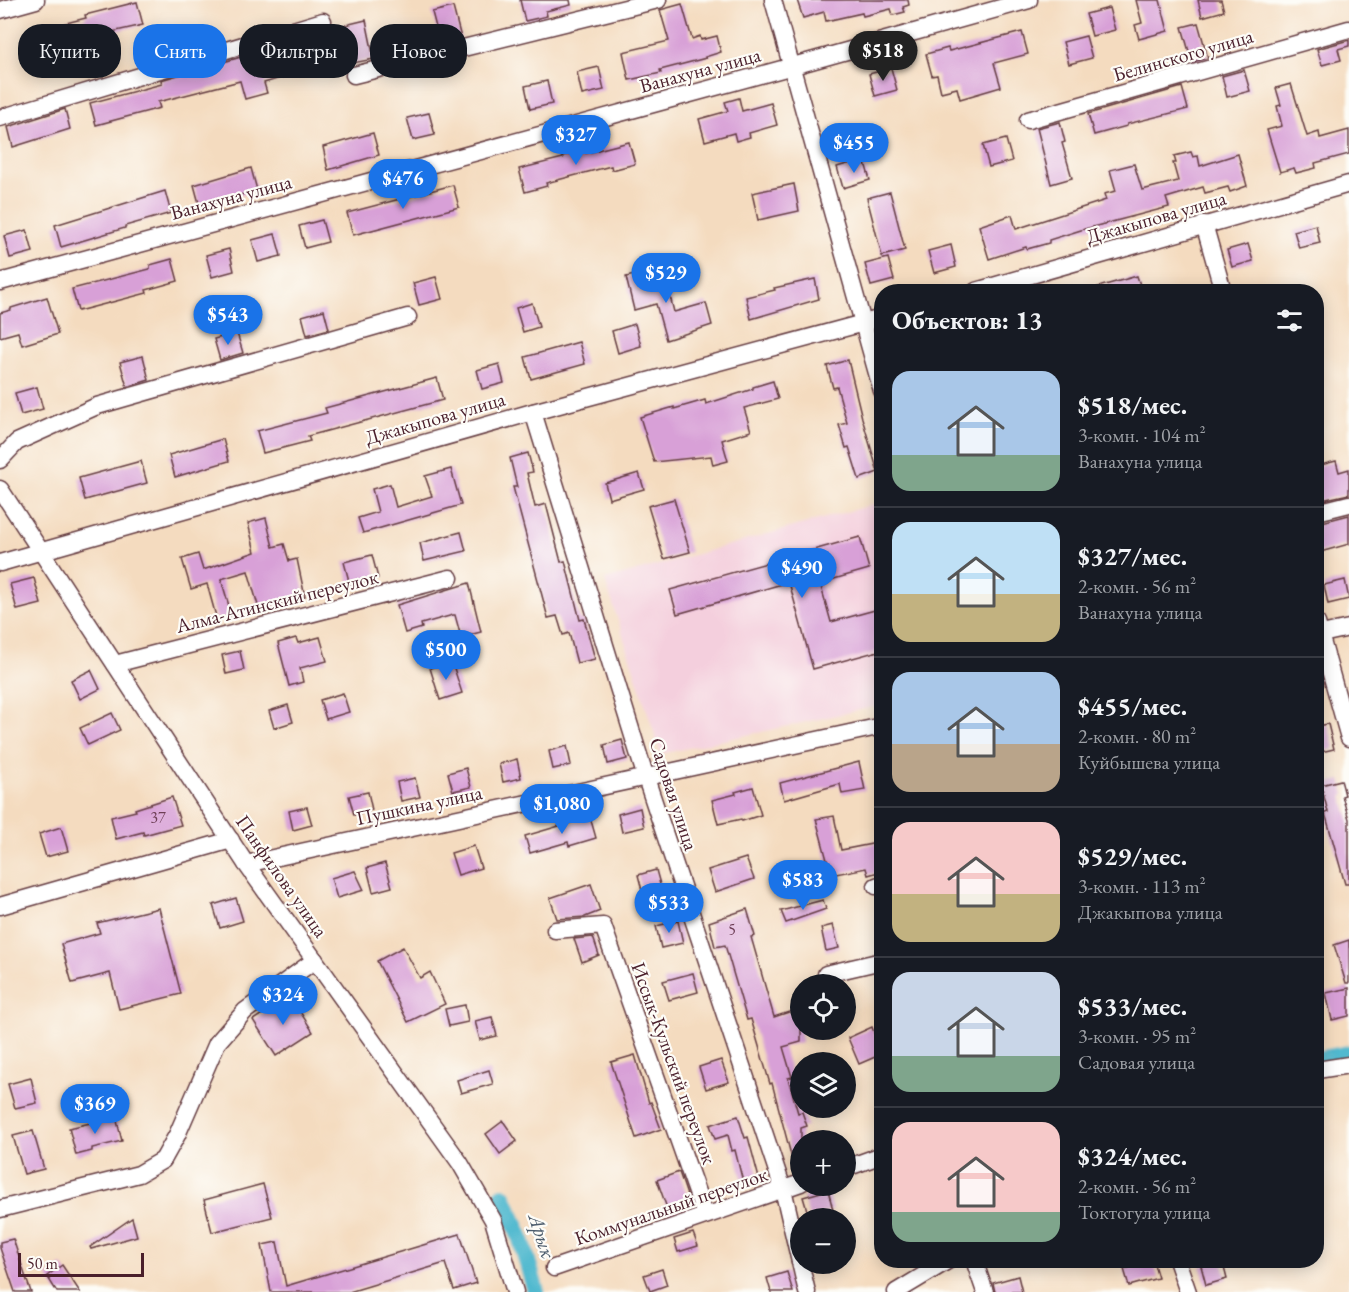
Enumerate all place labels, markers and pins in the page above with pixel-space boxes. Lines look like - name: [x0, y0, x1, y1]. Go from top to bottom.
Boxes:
- pin: $518: [847, 31, 919, 82]
- pin: $327: [540, 115, 612, 166]
- pin: $455: [818, 123, 890, 174]
- pin: $476: [367, 159, 439, 210]
- pin: $529: [630, 253, 702, 304]
- pin: $543: [192, 295, 264, 346]
- pin: $490: [766, 548, 838, 599]
- pin: $500: [410, 630, 482, 681]
- pin: $1,080: [513, 784, 611, 835]
- pin: $583: [767, 860, 839, 911]
- pin: $533: [633, 883, 705, 934]
- pin: $324: [247, 975, 319, 1026]
- pin: $369: [59, 1084, 131, 1135]

